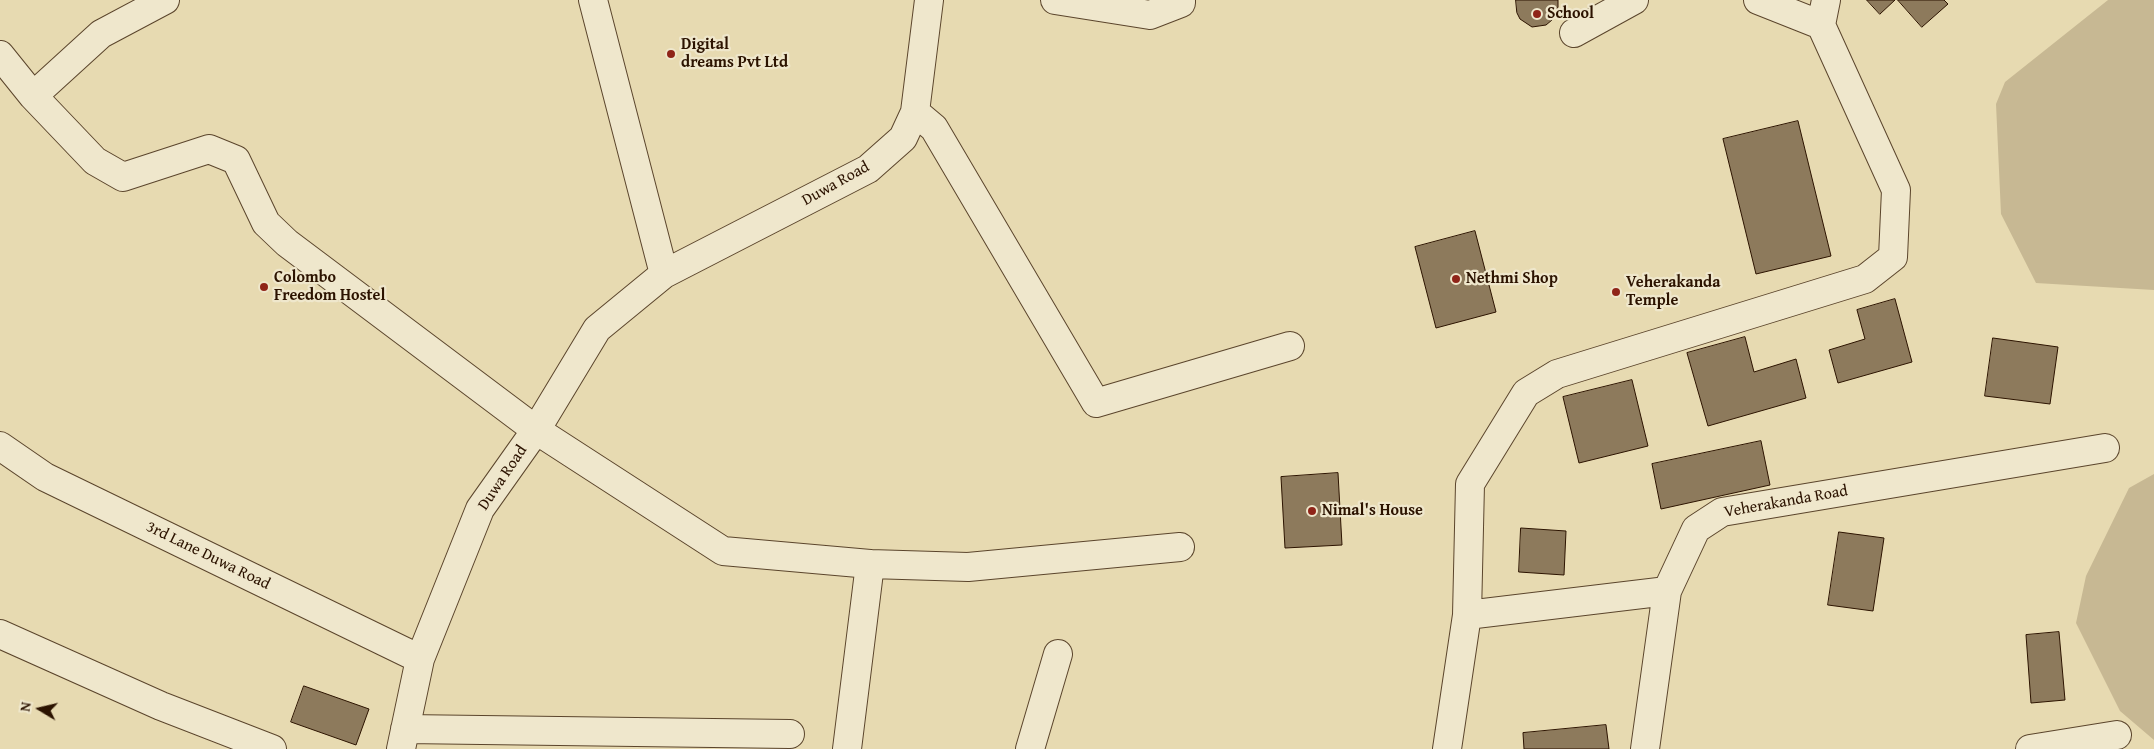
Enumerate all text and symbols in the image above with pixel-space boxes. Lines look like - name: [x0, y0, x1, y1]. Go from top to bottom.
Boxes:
- place label: School: [1547, 4, 1594, 24]
- marker: School: [1531, 8, 1543, 20]
- place label: Digital dreams Pvt Ltd: [681, 35, 788, 73]
- marker: Digital dreams Pvt Ltd: [665, 48, 677, 60]
- street label: Duwa Road: [799, 158, 873, 210]
- place label: Colombo Freedom Hostel: [274, 268, 385, 306]
- place label: Nethmi Shop: [1466, 269, 1558, 289]
- marker: Nethmi Shop: [1450, 273, 1462, 285]
- place label: Veherakanda Temple: [1626, 273, 1720, 311]
- marker: Colombo Freedom Hostel: [258, 281, 270, 293]
- marker: Veherakanda Temple: [1610, 286, 1622, 298]
- street label: Duwa Road: [474, 442, 532, 514]
- street label: Veherakanda Road: [1723, 482, 1849, 522]
- place label: Nimal's House: [1322, 501, 1423, 521]
- marker: Nimal's House: [1306, 505, 1318, 517]
- street label: 3rd Lane Duwa Road: [143, 518, 273, 594]
- north arrow: [15, 684, 65, 734]
- text: N: [15, 700, 36, 713]

